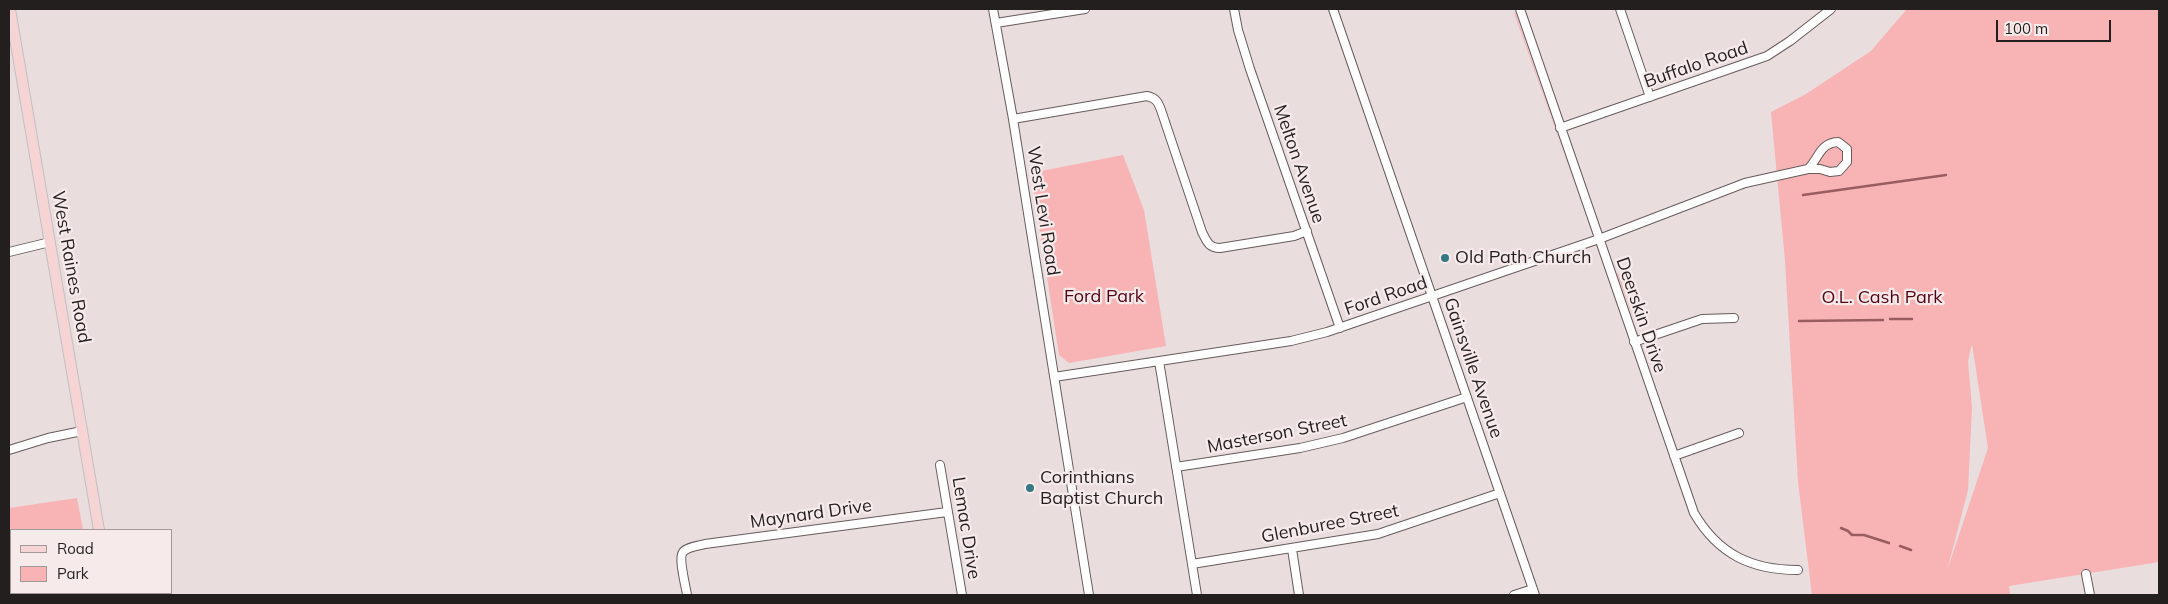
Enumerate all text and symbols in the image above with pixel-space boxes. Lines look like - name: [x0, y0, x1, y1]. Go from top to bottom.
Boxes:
- scale bar: [1998, 10, 2113, 42]
- text: 100 m: [2004, 19, 2048, 38]
- street label: Buffalo Road: [1641, 37, 1751, 93]
- street label: Melton Avenue: [1269, 102, 1329, 226]
- street label: West Levi Road: [1022, 145, 1064, 277]
- street label: West Raines Road: [47, 189, 95, 345]
- place label: Old Path Church: [1455, 247, 1591, 269]
- marker: Old Path Church: [1439, 252, 1451, 264]
- street label: Deerskin Drive: [1611, 254, 1671, 376]
- street label: Ford Road: [1342, 272, 1430, 320]
- park label: Ford Park: [1064, 286, 1144, 308]
- park label: O.L. Cash Park: [1821, 287, 1943, 309]
- street label: Gainsville Avenue: [1439, 295, 1507, 441]
- street label: Masterson Street: [1205, 410, 1349, 458]
- place label: Corinthians Baptist Church: [1040, 467, 1163, 509]
- street label: Lemac Drive: [947, 475, 985, 581]
- marker: Corinthians Baptist Church: [1024, 482, 1036, 494]
- street label: Maynard Drive: [749, 495, 873, 533]
- street label: Glenburee Street: [1259, 500, 1401, 548]
- legend: [10, 529, 172, 594]
- text: Road: [57, 539, 94, 558]
- text: Park: [57, 564, 89, 583]

